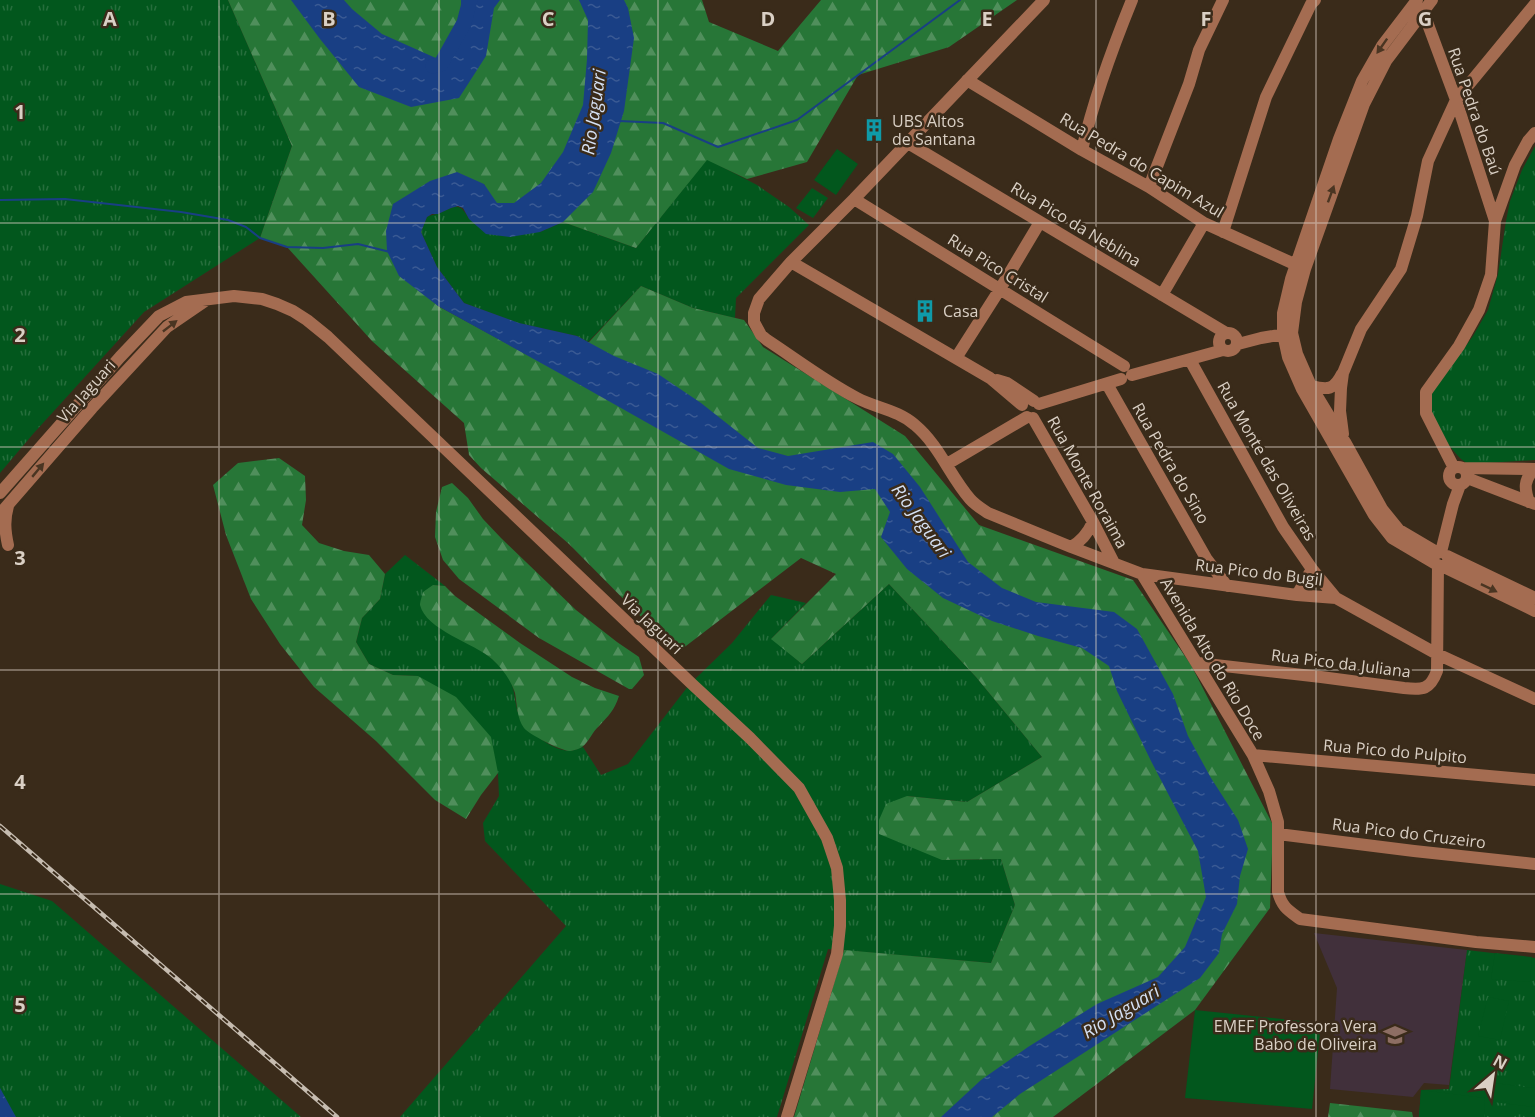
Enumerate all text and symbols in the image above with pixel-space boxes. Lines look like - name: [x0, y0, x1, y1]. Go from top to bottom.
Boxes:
- text: A: [103, 5, 117, 32]
- text: B: [322, 5, 336, 32]
- text: C: [542, 5, 555, 32]
- text: D: [761, 5, 775, 32]
- text: E: [981, 5, 993, 32]
- text: F: [1201, 5, 1211, 32]
- text: G: [1418, 5, 1432, 32]
- one-way arrow: [1376, 38, 1388, 54]
- street label: Rua Pedra do Baú: [1443, 44, 1507, 178]
- water label: Rio Jaguari: [575, 67, 611, 156]
- text: 1: [14, 98, 26, 125]
- street label: Rua Pedra do Capim Azul: [1056, 107, 1228, 223]
- place label: UBS Altos de Santana: [892, 110, 976, 150]
- building icon: UBS Altos de Santana: [861, 117, 887, 143]
- street label: Rua Pico da Neblina: [1007, 176, 1145, 272]
- one-way arrow: [1327, 185, 1337, 203]
- street label: Rua Pico Cristal: [944, 228, 1052, 308]
- building icon: Casa: [912, 298, 938, 324]
- place label: Casa: [943, 300, 978, 322]
- text: 2: [14, 321, 26, 348]
- one-way arrow: [162, 321, 177, 333]
- street label: Via Jaguari: [52, 355, 120, 427]
- street label: Rua Monte das Oliveiras: [1212, 377, 1322, 545]
- street label: Rua Pedra do Sino: [1127, 398, 1215, 528]
- street label: Rua Monte Roraima: [1042, 412, 1134, 552]
- one-way arrow: [31, 463, 44, 478]
- water label: Rio Jaguari: [887, 478, 957, 563]
- text: 3: [14, 544, 26, 571]
- street label: Rua Pico do Bugil: [1194, 553, 1324, 591]
- street label: Avenida Alto do Rio Doce: [1156, 573, 1270, 745]
- one-way arrow: [1480, 584, 1497, 593]
- street label: Via Jaguari: [616, 589, 688, 659]
- street label: Rua Pico da Juliana: [1270, 644, 1412, 682]
- street label: Rua Pico do Pulpito: [1322, 734, 1468, 768]
- text: 4: [14, 768, 26, 795]
- street label: Rua Pico do Cruzeiro: [1331, 813, 1487, 853]
- water label: Rio Jaguari: [1077, 978, 1164, 1044]
- text: 5: [14, 991, 26, 1018]
- place label: EMEF Professora Vera Babo de Oliveira: [1214, 1015, 1377, 1055]
- school or university icon: EMEF Professora Vera Babo de Oliveira: [1382, 1022, 1408, 1048]
- north arrow: [1463, 1045, 1523, 1105]
- text: N: [1489, 1049, 1511, 1075]

